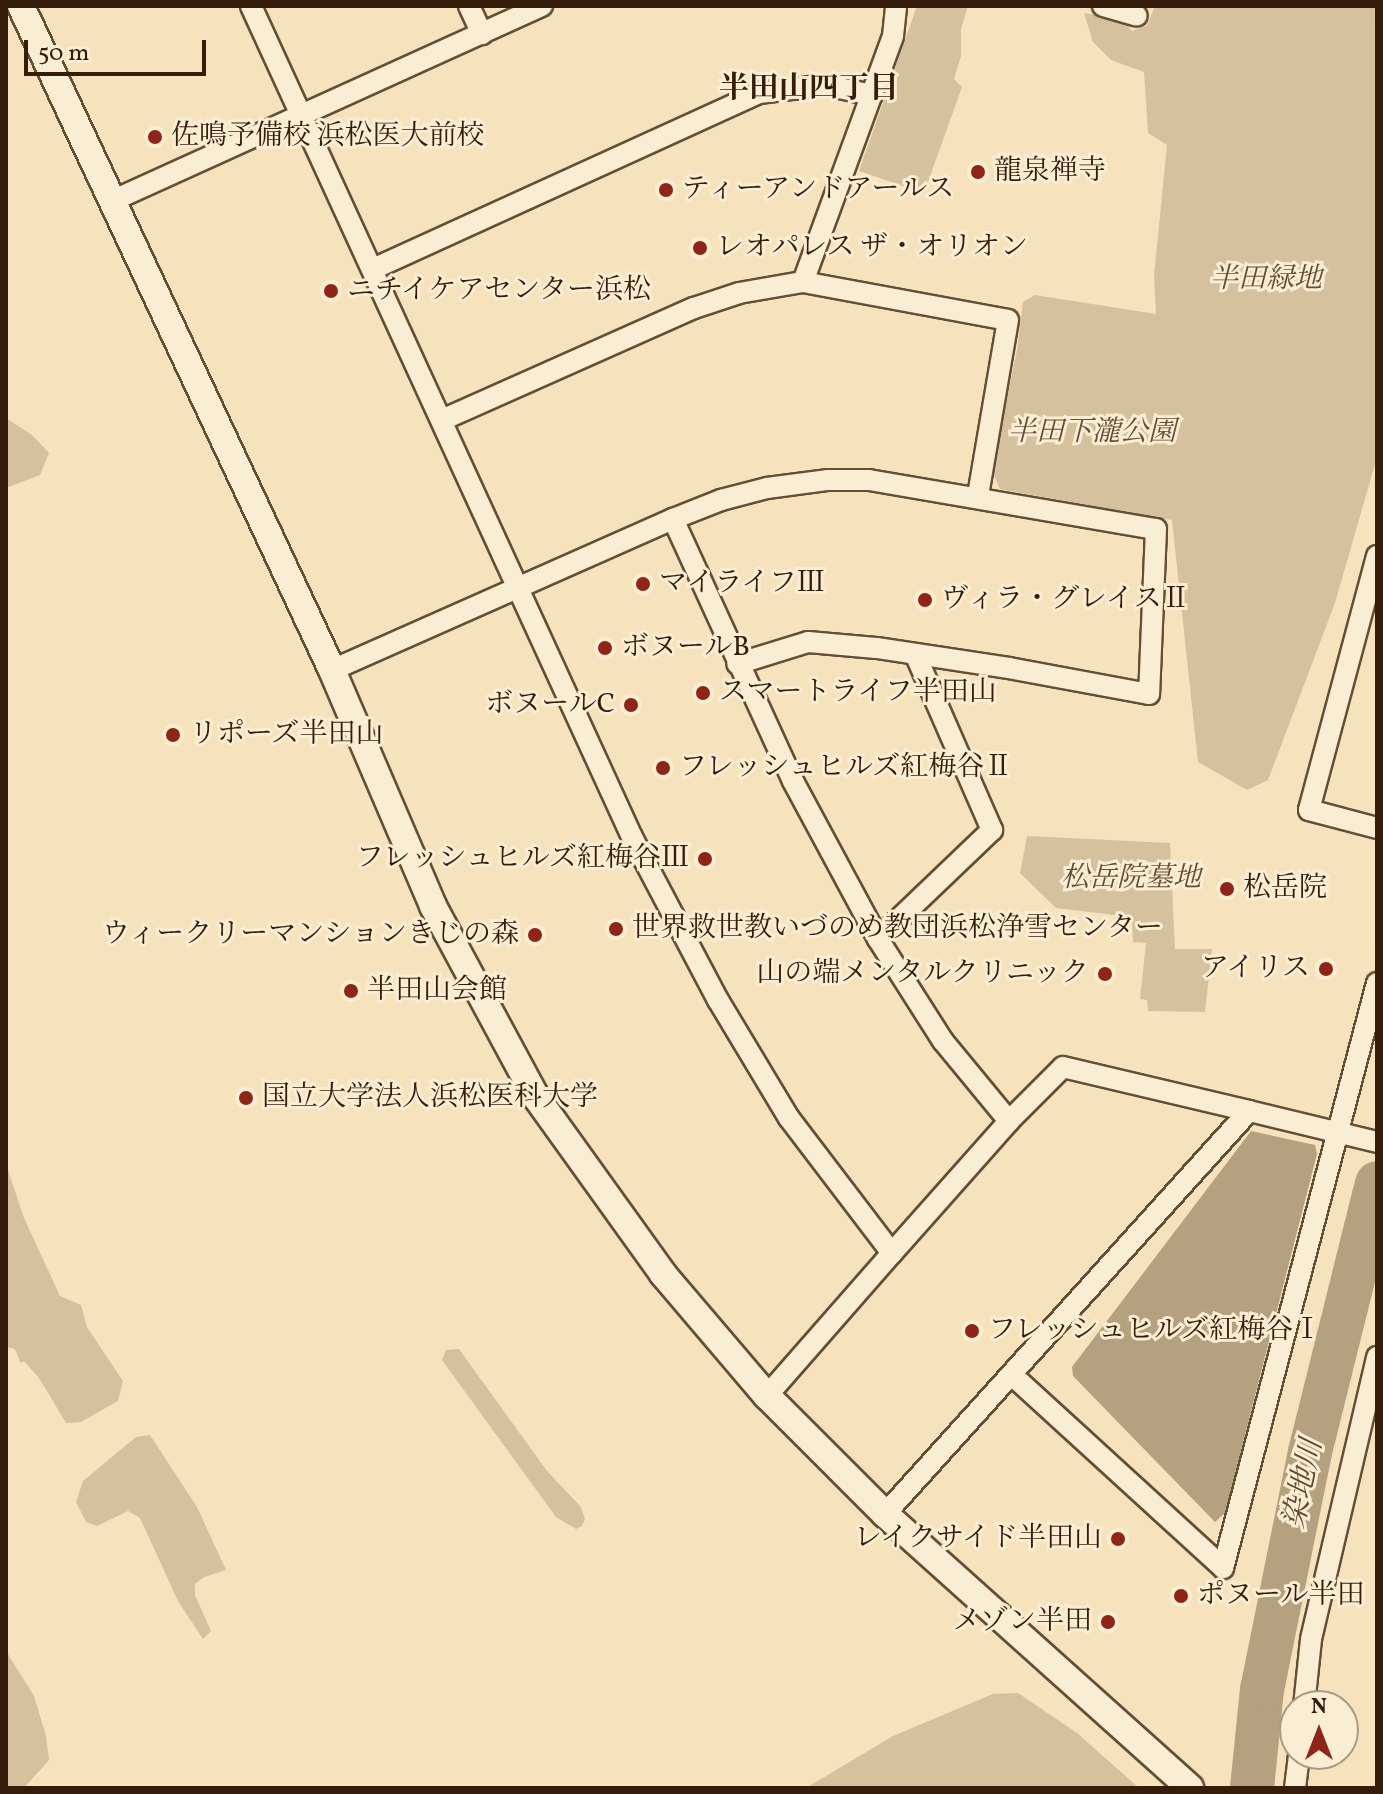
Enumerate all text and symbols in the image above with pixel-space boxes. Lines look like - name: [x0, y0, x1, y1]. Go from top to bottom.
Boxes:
- scale bar: [28, 24, 210, 74]
- text: 50 m: [38, 37, 90, 71]
- district label: 半田山四丁目: [719, 71, 899, 107]
- place label: 佐鳴予備校 浜松医大前校: [171, 120, 485, 154]
- marker: 佐鳴予備校 浜松医大前校: [146, 128, 164, 146]
- place label: 龍泉禅寺: [994, 155, 1106, 189]
- marker: 龍泉禅寺: [969, 163, 987, 181]
- place label: ティーアンドアールス: [682, 173, 961, 207]
- marker: ティーアンドアールス: [657, 181, 675, 199]
- place label: レオパレス ザ・オリオン: [716, 231, 1030, 265]
- marker: レオパレス ザ・オリオン: [691, 239, 709, 257]
- park label: 半田緑地: [1210, 263, 1322, 297]
- place label: ニチイケアセンター浜松: [347, 274, 655, 308]
- marker: ニチイケアセンター浜松: [322, 282, 340, 300]
- park label: 半田下瀧公園: [1008, 416, 1176, 450]
- place label: マイライフⅢ: [659, 567, 827, 601]
- marker: マイライフⅢ: [634, 575, 652, 593]
- place label: ヴィラ・グレイスⅡ: [941, 583, 1193, 617]
- marker: ヴィラ・グレイスⅡ: [916, 591, 934, 609]
- place label: ボヌールB: [621, 631, 750, 665]
- marker: ボヌールB: [596, 639, 614, 657]
- place label: スマートライフ半田山: [719, 676, 999, 710]
- marker: スマートライフ半田山: [694, 684, 712, 702]
- place label: ボヌールC: [485, 688, 615, 722]
- marker: ボヌールC: [622, 696, 640, 714]
- place label: リポーズ半田山: [189, 718, 385, 752]
- marker: リポーズ半田山: [164, 726, 182, 744]
- place label: フレッシュヒルズ紅梅谷Ⅱ: [679, 751, 1015, 785]
- marker: フレッシュヒルズ紅梅谷Ⅱ: [654, 759, 672, 777]
- place label: フレッシュヒルズ紅梅谷Ⅲ: [353, 842, 689, 876]
- marker: フレッシュヒルズ紅梅谷Ⅲ: [696, 850, 714, 868]
- park label: 松岳院墓地: [1061, 862, 1201, 896]
- place label: 松岳院: [1243, 872, 1327, 906]
- marker: 松岳院: [1218, 880, 1236, 898]
- place label: 世界救世教いづのめ教団浜松浄雪センター: [632, 912, 1164, 946]
- place label: ウィークリーマンションきじの森: [99, 918, 519, 952]
- marker: 世界救世教いづのめ教団浜松浄雪センター: [607, 920, 625, 938]
- marker: ウィークリーマンションきじの森: [526, 926, 544, 944]
- place label: アイリス: [1198, 952, 1310, 986]
- place label: 山の端メンタルクリニック: [753, 957, 1089, 991]
- marker: アイリス: [1317, 960, 1335, 978]
- marker: 山の端メンタルクリニック: [1096, 965, 1114, 983]
- place label: 半田山会館: [367, 974, 507, 1008]
- marker: 半田山会館: [342, 982, 360, 1000]
- place label: 国立大学法人浜松医科大学: [262, 1081, 598, 1115]
- marker: 国立大学法人浜松医科大学: [237, 1089, 255, 1107]
- place label: フレッシュヒルズ紅梅谷Ⅰ: [988, 1314, 1324, 1348]
- marker: フレッシュヒルズ紅梅谷Ⅰ: [963, 1322, 981, 1340]
- water label: 染地川: [1277, 1436, 1331, 1532]
- place label: レイクサイド半田山: [850, 1522, 1102, 1556]
- marker: レイクサイド半田山: [1109, 1530, 1127, 1548]
- place label: ポヌール半田: [1197, 1579, 1365, 1613]
- marker: ポヌール半田: [1172, 1587, 1190, 1605]
- place label: メゾン半田: [952, 1605, 1092, 1639]
- marker: メゾン半田: [1099, 1613, 1117, 1631]
- north arrow: [1279, 1690, 1359, 1770]
- text: N: [1311, 1692, 1327, 1723]

